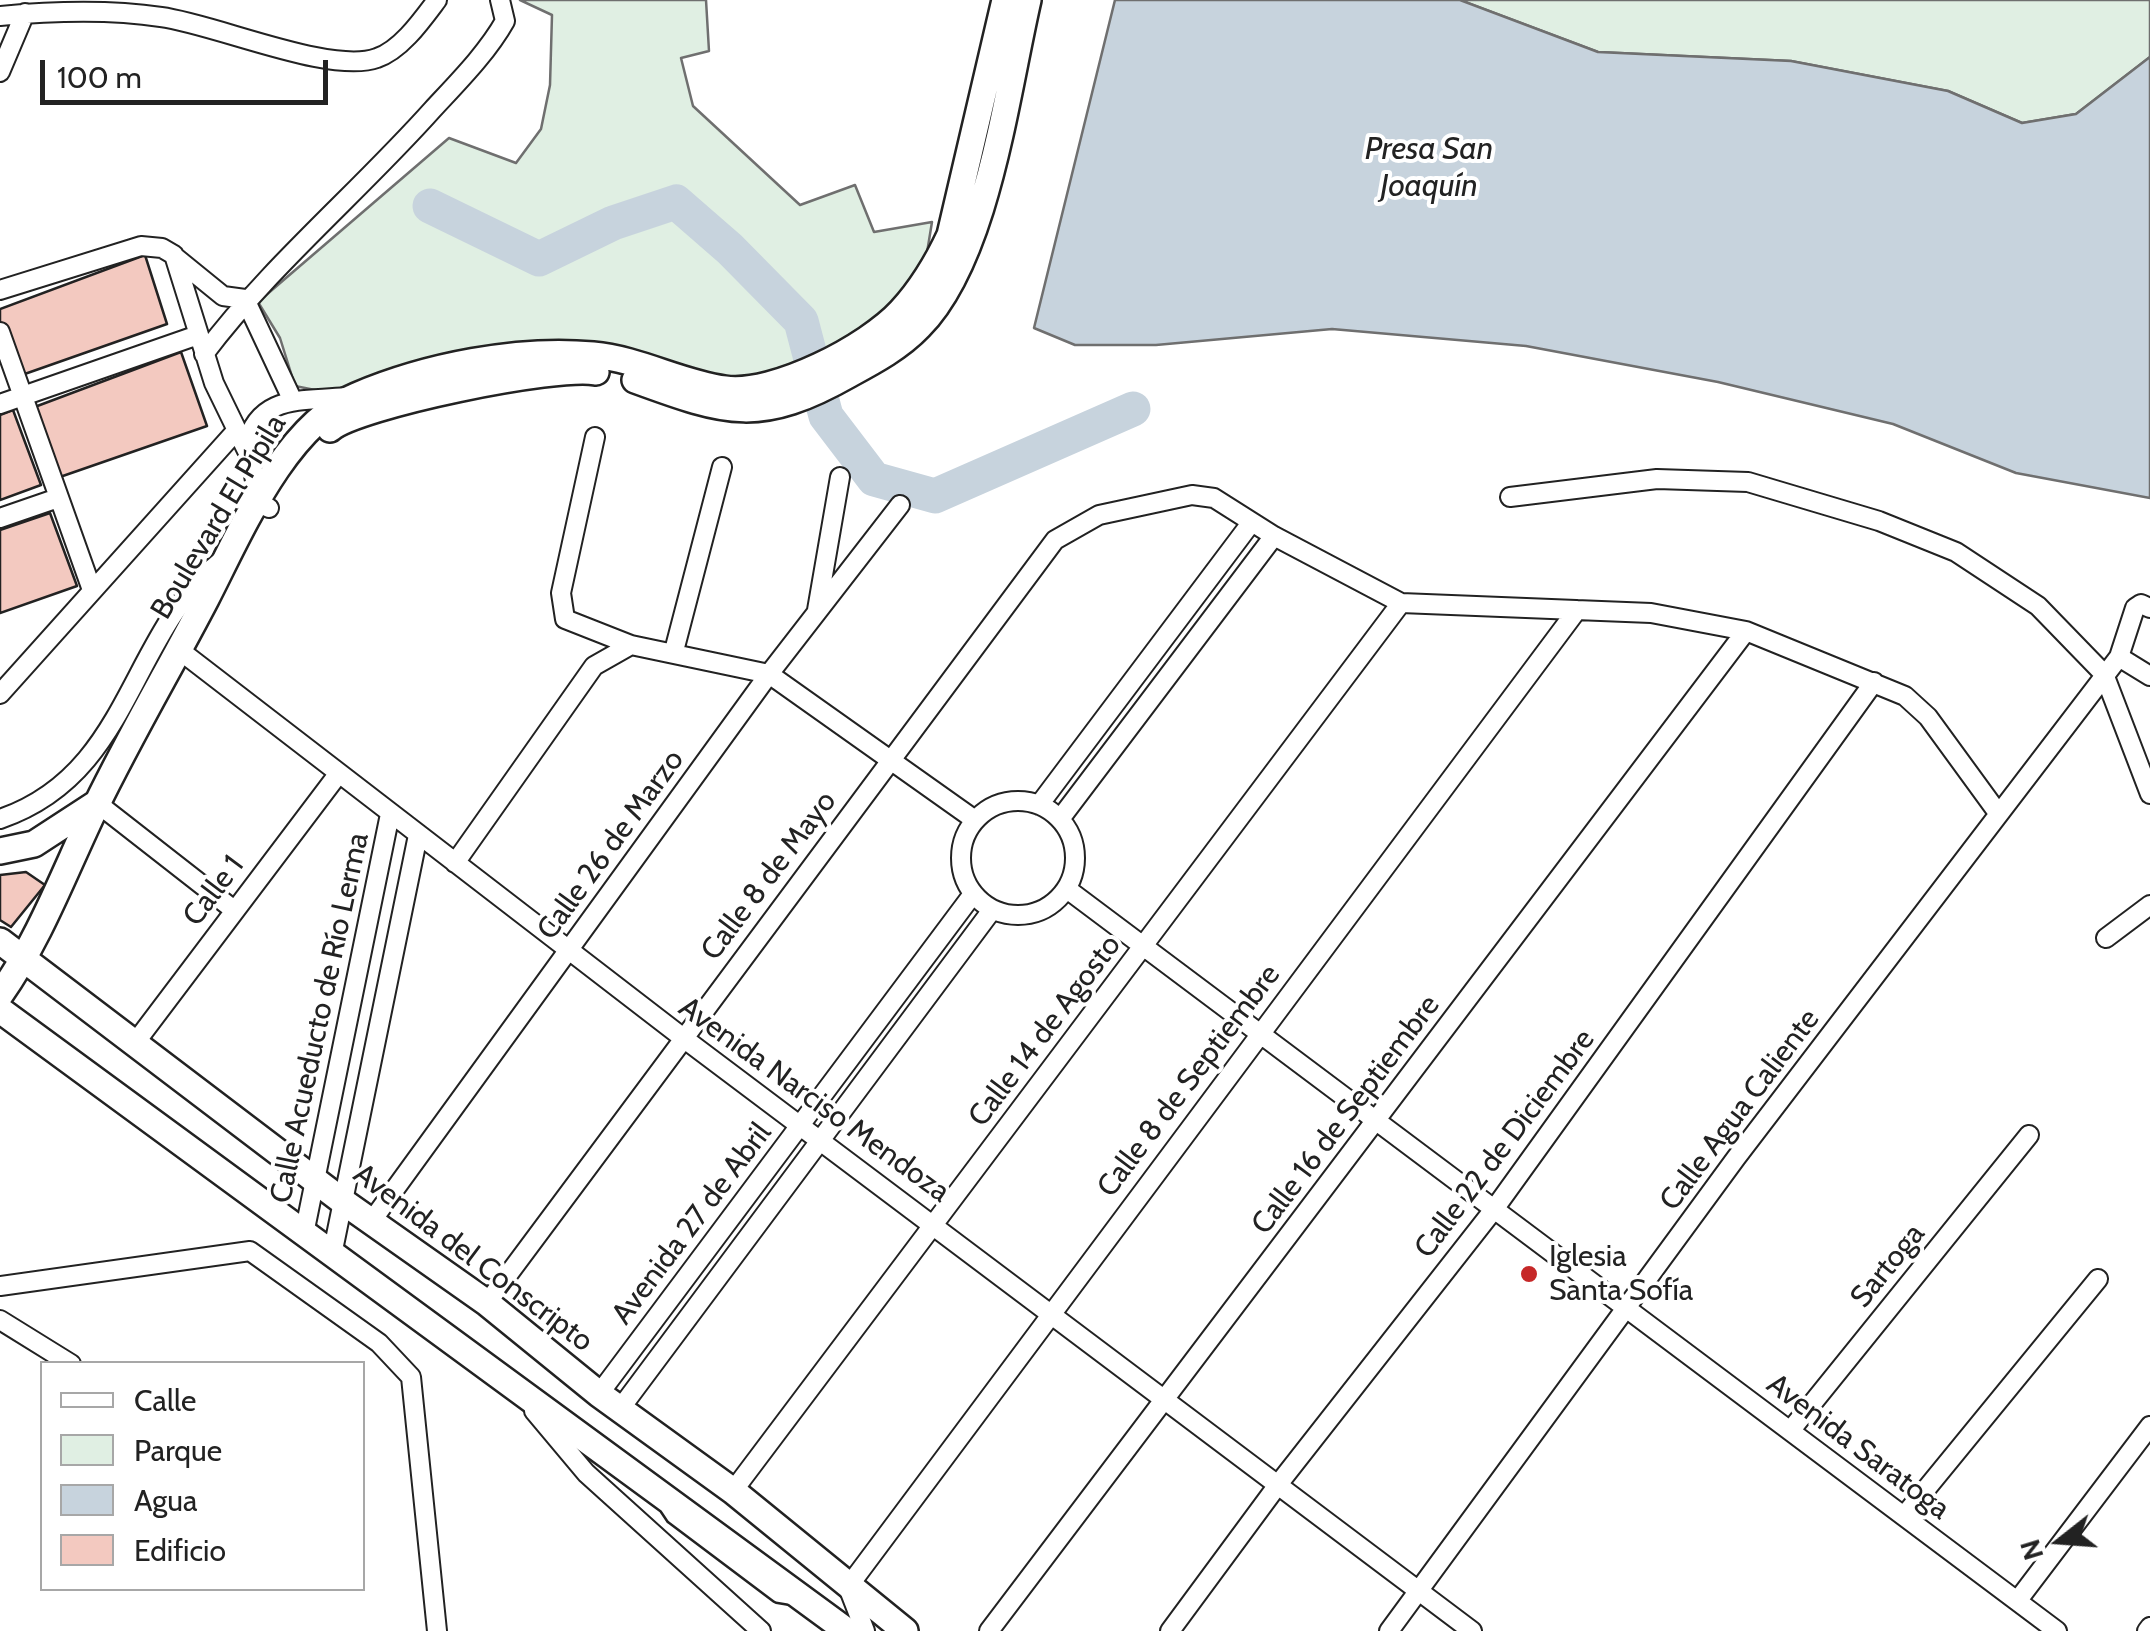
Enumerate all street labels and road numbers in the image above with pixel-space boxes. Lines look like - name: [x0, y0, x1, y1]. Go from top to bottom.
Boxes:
- street label: Boulevard El Pípila: [144, 408, 294, 626]
- street label: Calle 26 de Marzo: [530, 743, 692, 947]
- street label: Calle 8 de Mayo: [694, 784, 844, 968]
- street label: Calle Acueducto de Río Lerma: [263, 830, 377, 1206]
- street label: Calle 1: [176, 849, 252, 933]
- street label: Calle 14 de Agosto: [961, 928, 1129, 1134]
- street label: Calle 8 de Septiembre: [1090, 958, 1288, 1204]
- street label: Calle 16 de Septiembre: [1244, 988, 1448, 1242]
- street label: Avenida Narciso Mendoza: [672, 990, 956, 1210]
- street label: Calle Agua Caliente: [1653, 1002, 1827, 1218]
- street label: Calle 22 de Diciembre: [1407, 1023, 1603, 1265]
- street label: Avenida 27 de Abril: [605, 1116, 779, 1332]
- street label: Avenida del Conscripto: [346, 1156, 600, 1360]
- street label: Sartoga: [1843, 1217, 1933, 1315]
- street label: Avenida Saratoga: [1760, 1367, 1956, 1527]

